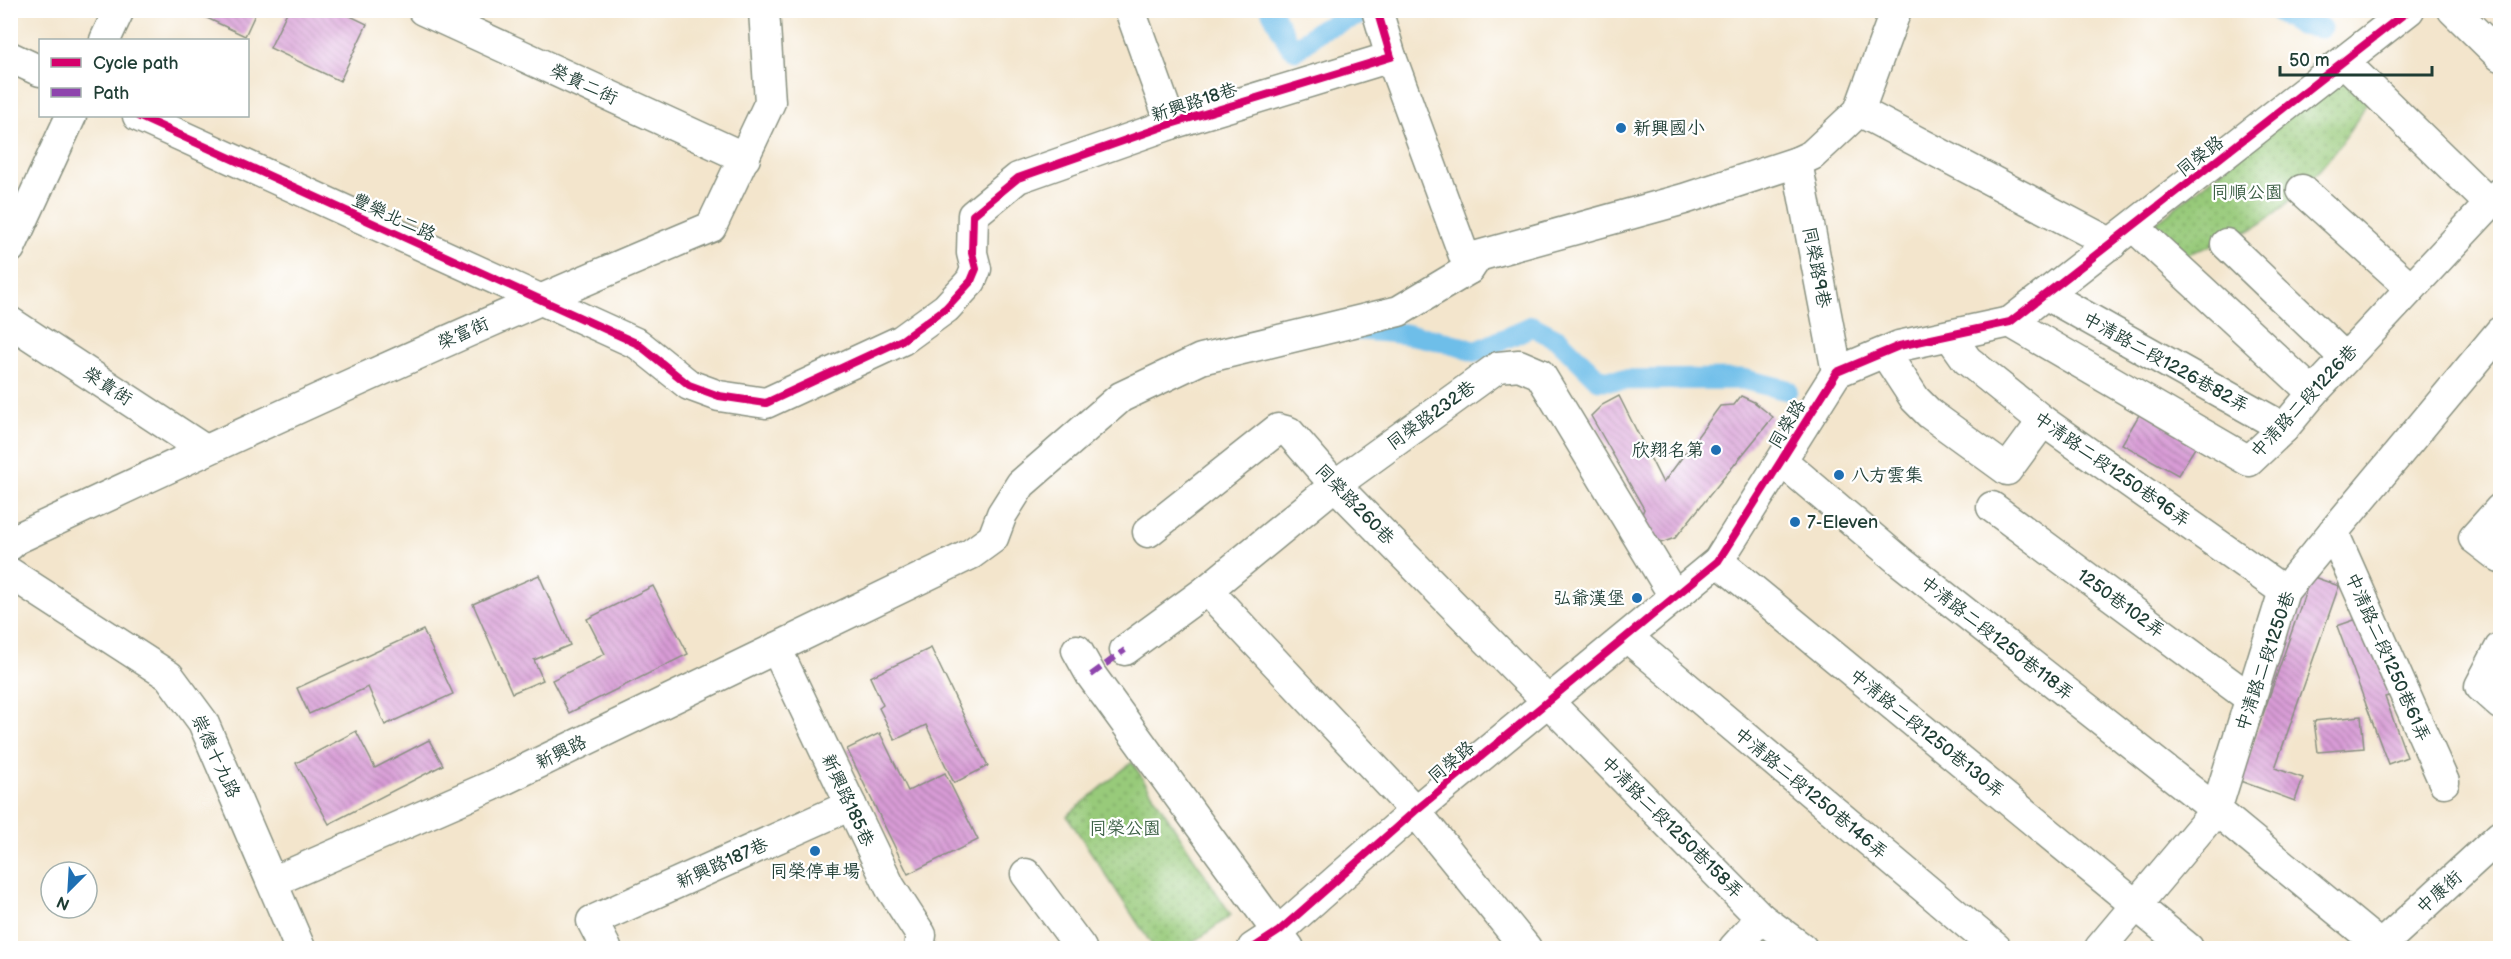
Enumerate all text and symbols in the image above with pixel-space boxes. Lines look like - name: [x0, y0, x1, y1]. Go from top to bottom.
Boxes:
- legend: [39, 39, 249, 117]
- scale bar: [2280, 39, 2432, 77]
- text: 50 m: [2289, 50, 2330, 71]
- text: Cycle path: [93, 53, 179, 74]
- street label: 榮貴二街: [547, 60, 621, 109]
- street label: 新興路18巷: [1148, 79, 1240, 126]
- text: Path: [93, 83, 129, 104]
- place label: 新興國小: [1633, 118, 1705, 139]
- marker: 新興國小: [1614, 121, 1628, 135]
- street label: 同榮路: [2173, 131, 2228, 181]
- park label: 同順公園: [2211, 182, 2283, 203]
- street label: 豐樂北二路: [349, 189, 439, 246]
- street label: 同榮路9巷: [1798, 225, 1835, 310]
- street label: 中清路二段1226巷82弄: [2079, 308, 2252, 417]
- street label: 榮富街: [434, 313, 492, 354]
- street label: 中清路二段1226巷: [2246, 340, 2362, 462]
- street label: 榮貴街: [79, 363, 136, 410]
- street label: 同榮路232巷: [1383, 376, 1480, 454]
- street label: 同榮路: [1765, 396, 1810, 453]
- street label: 中清路二段1250巷96弄: [2030, 407, 2194, 531]
- place label: 欣翔名第: [1632, 440, 1704, 461]
- marker: 欣翔名第: [1709, 443, 1723, 457]
- street label: 同榮路260巷: [1311, 460, 1398, 549]
- place label: 八方雲集: [1851, 465, 1923, 486]
- marker: 八方雲集: [1832, 468, 1846, 482]
- place label: 7-Eleven: [1807, 512, 1878, 533]
- marker: 7-Eleven: [1788, 515, 1802, 529]
- street label: 1250巷102弄: [2073, 565, 2168, 642]
- street label: 中清路二段1250巷61弄: [2341, 570, 2434, 745]
- street label: 中清路二段1250巷118弄: [1916, 572, 2078, 705]
- place label: 弘爺漢堡: [1553, 588, 1625, 609]
- street label: 中清路二段1250巷: [2232, 588, 2299, 734]
- marker: 弘爺漢堡: [1630, 591, 1644, 605]
- street label: 中清路二段1250巷130弄: [1845, 664, 2008, 802]
- street label: 崇德十九路: [187, 711, 244, 801]
- street label: 中清路二段1250巷146弄: [1730, 723, 1892, 864]
- street label: 新興路: [532, 731, 590, 774]
- street label: 同榮路: [1424, 737, 1479, 788]
- street label: 新興路185巷: [817, 751, 878, 850]
- street label: 中清路二段1250巷158弄: [1596, 752, 1747, 903]
- park label: 同榮公園: [1089, 818, 1161, 839]
- street label: 新興路187巷: [673, 834, 771, 893]
- marker: 同榮停車場: [808, 844, 822, 858]
- north arrow: [39, 860, 99, 920]
- place label: 同榮停車場: [770, 861, 860, 882]
- street label: 中康街: [2412, 867, 2466, 918]
- text: N: [54, 891, 73, 913]

